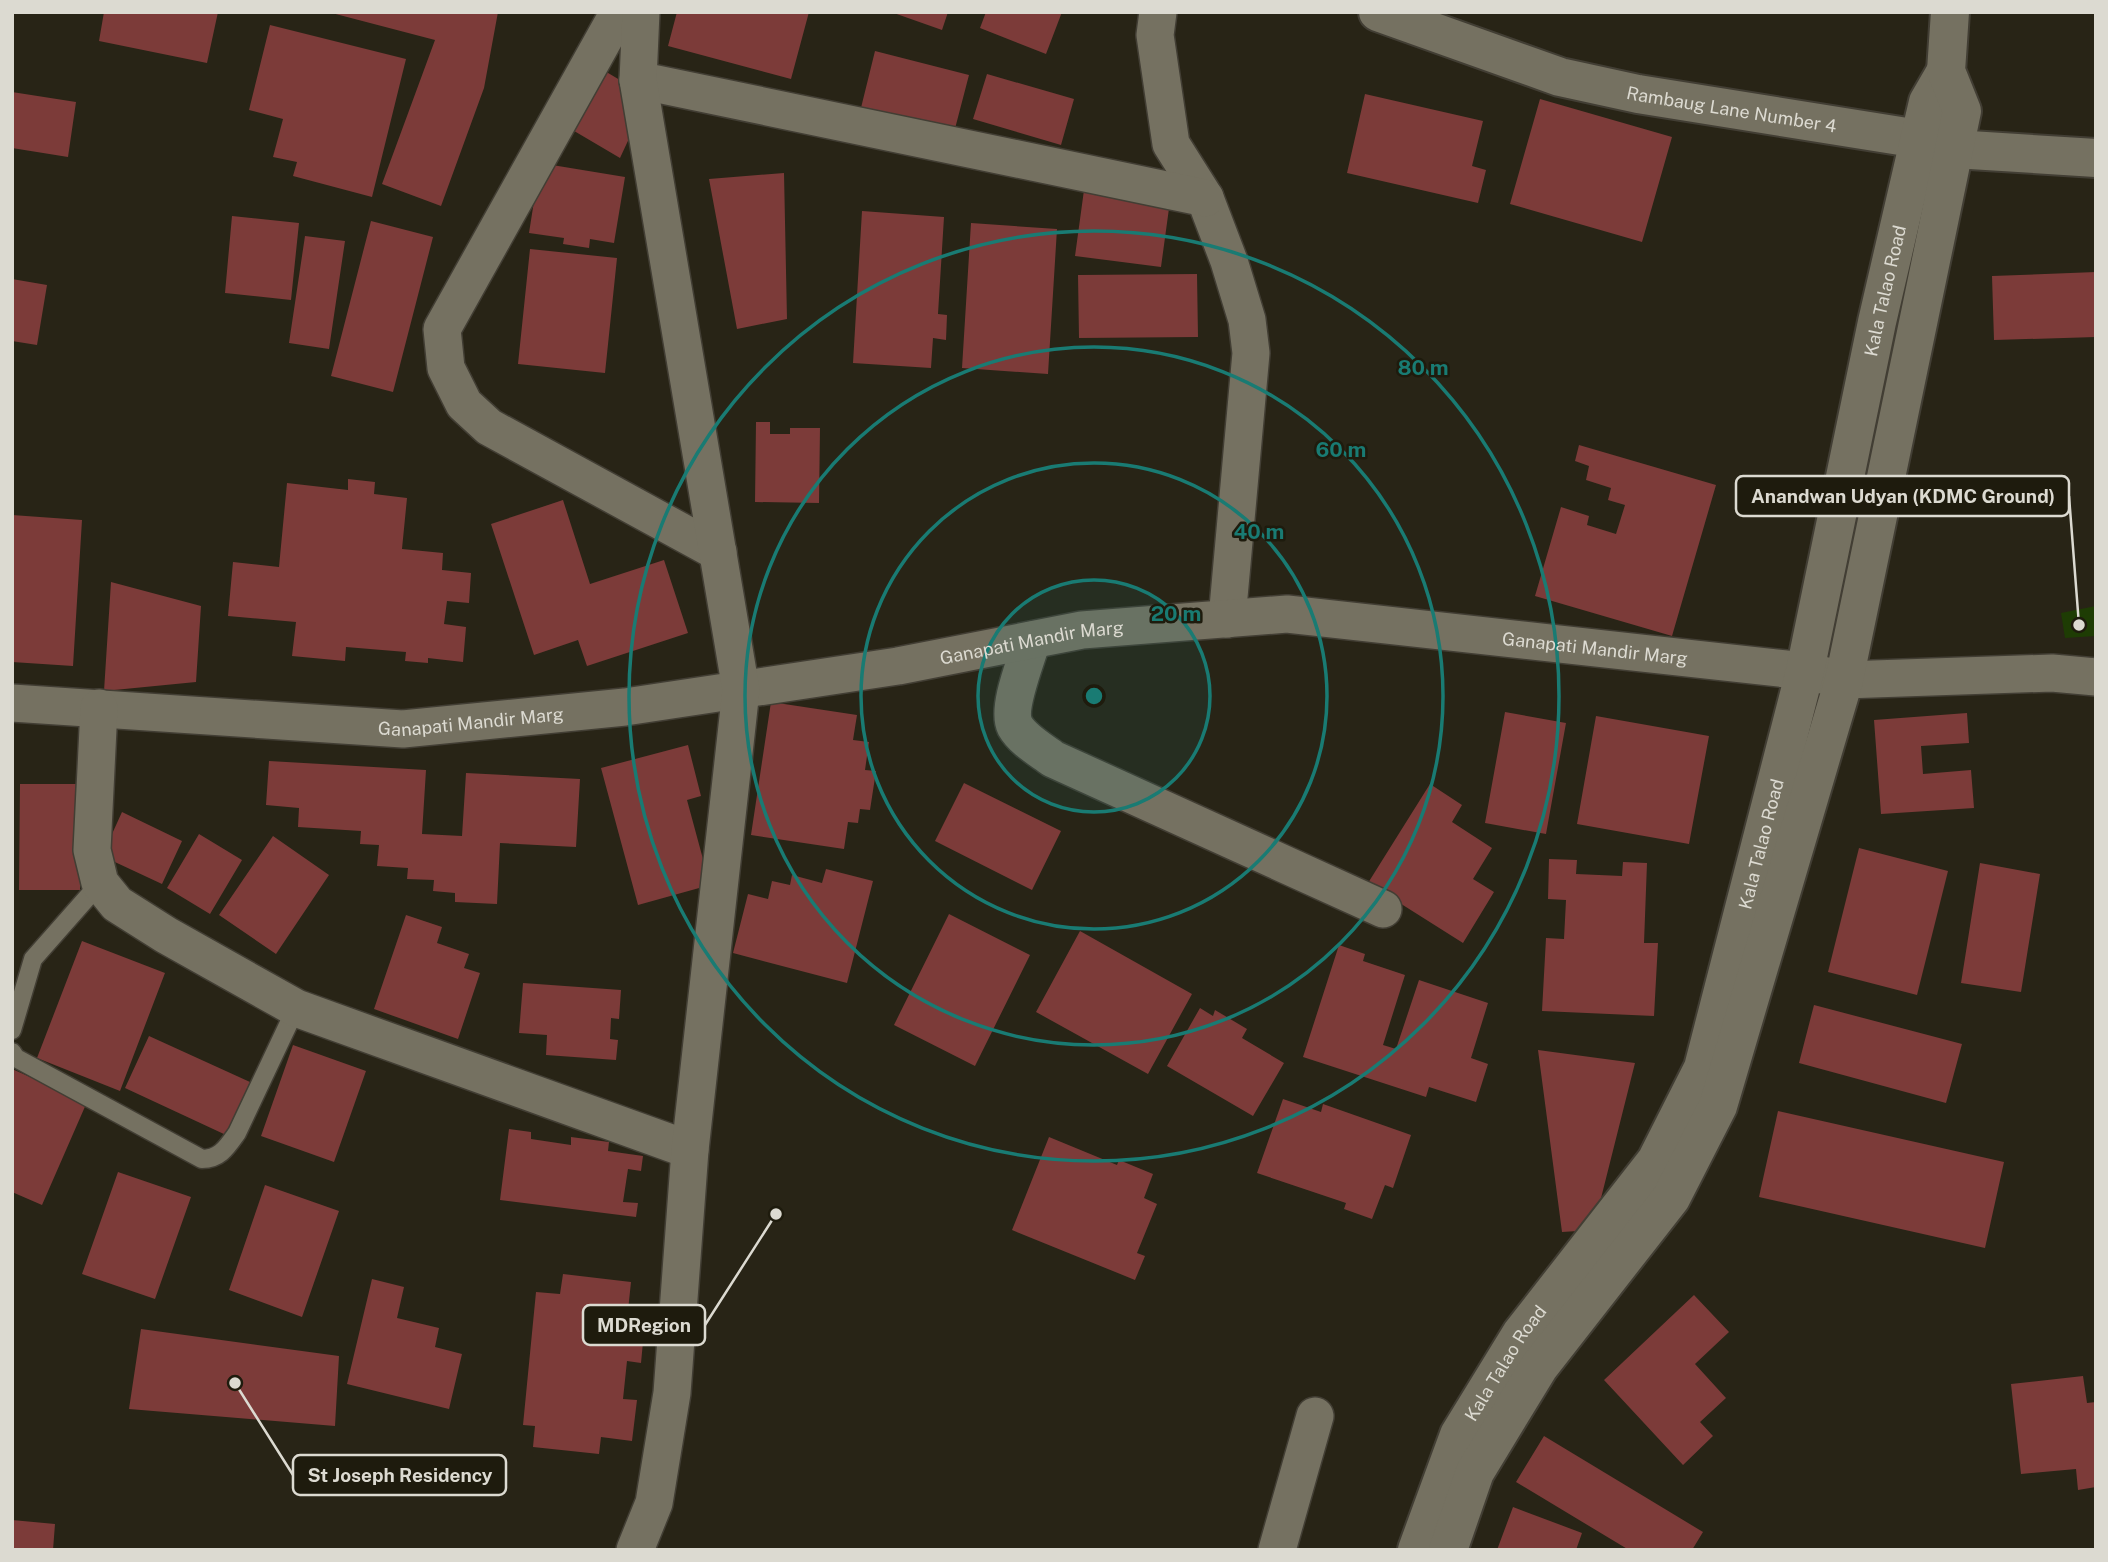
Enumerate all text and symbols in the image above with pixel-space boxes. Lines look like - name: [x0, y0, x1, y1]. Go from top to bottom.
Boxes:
- street label: Rambaug Lane Number 4: [1625, 81, 1838, 136]
- street label: Kala Talao Road: [1860, 223, 1910, 358]
- text: 80 m: [1397, 355, 1449, 380]
- text: 60 m: [1316, 437, 1366, 462]
- callout: Anandwan Udyan (KDMC Ground): [1736, 476, 2069, 516]
- text: Anandwan Udyan (KDMC Ground): [1751, 485, 2055, 507]
- text: 40 m: [1234, 519, 1284, 544]
- text: 20 m: [1151, 601, 1201, 626]
- street label: Ganapati Mandir Marg: [938, 616, 1124, 668]
- street label: Ganapati Mandir Marg: [1501, 627, 1689, 669]
- centre of rings: [1082, 684, 1106, 708]
- street label: Ganapati Mandir Marg: [377, 703, 565, 740]
- street label: Kala Talao Road: [1734, 776, 1787, 911]
- street label: Kala Talao Road: [1460, 1301, 1550, 1425]
- callout: MDRegion: [583, 1305, 705, 1345]
- text: MDRegion: [597, 1314, 691, 1336]
- callout: St Joseph Residency: [293, 1455, 506, 1495]
- text: St Joseph Residency: [307, 1464, 493, 1486]

